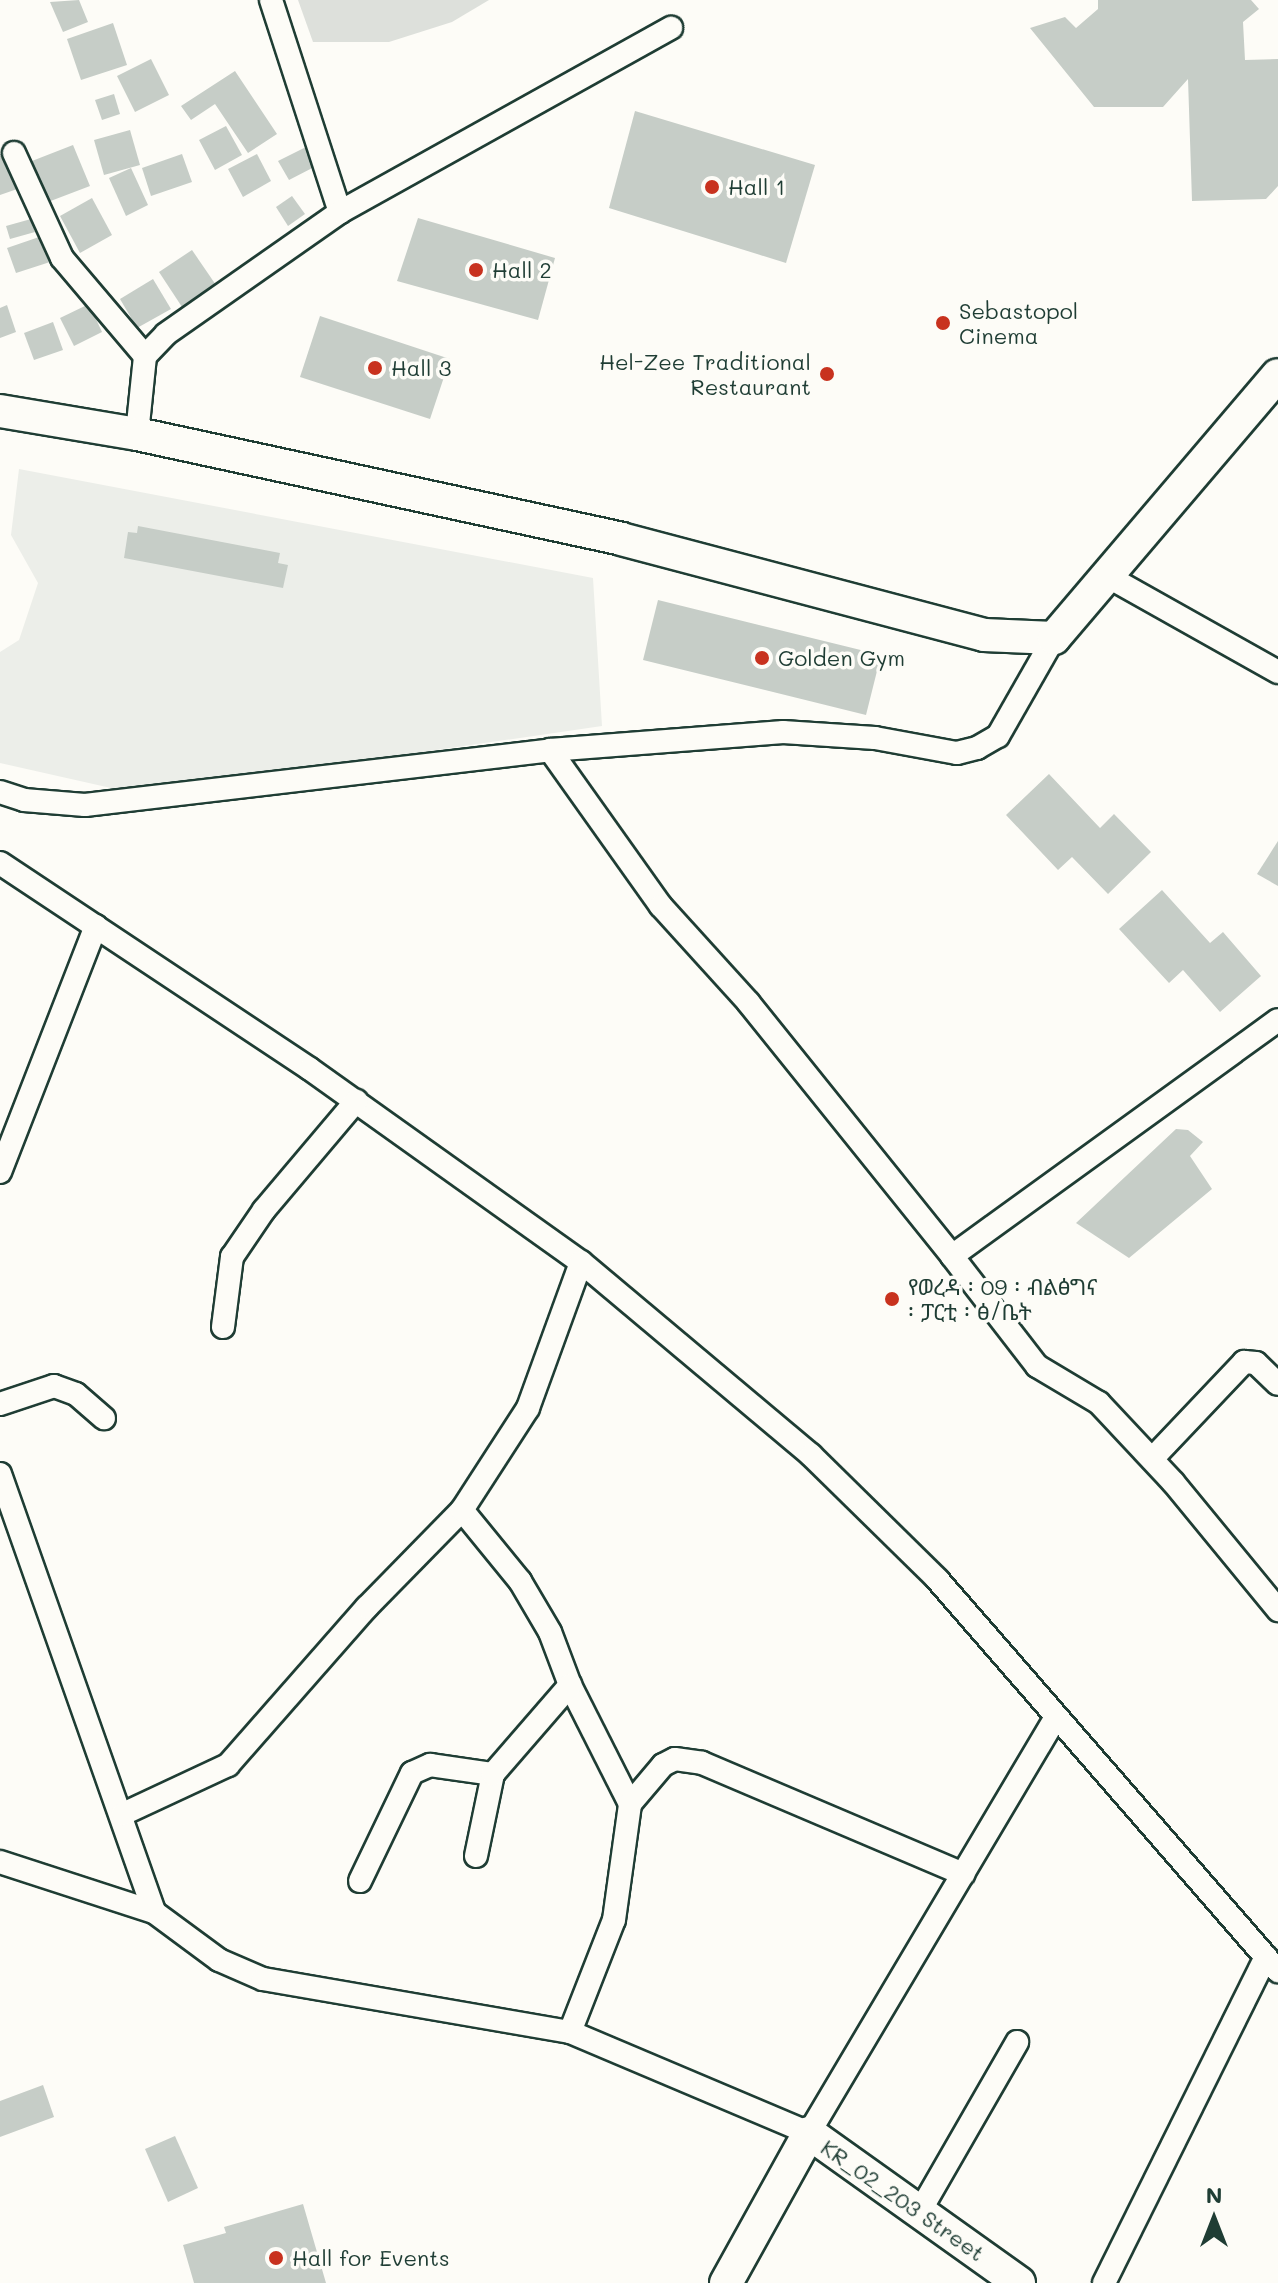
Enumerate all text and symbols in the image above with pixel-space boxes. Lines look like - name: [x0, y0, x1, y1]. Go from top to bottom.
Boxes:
- place label: Hall 1: [728, 174, 785, 200]
- marker: Hall 1: [703, 178, 721, 196]
- place label: Hall 2: [492, 257, 552, 283]
- marker: Hall 2: [467, 261, 485, 279]
- place label: Sebastopol Cinema: [959, 297, 1078, 348]
- marker: Sebastopol Cinema: [934, 314, 952, 332]
- place label: Hel-Zee Traditional Restaurant: [599, 348, 811, 400]
- place label: Hall 3: [391, 355, 451, 381]
- marker: Hall 3: [366, 359, 384, 377]
- marker: Hel-Zee Traditional Restaurant: [818, 365, 836, 383]
- place label: Golden Gym: [778, 645, 905, 671]
- marker: Golden Gym: [753, 649, 771, 667]
- place label: የወረዳ ፡ 09 ፡ ብልፅግና ፡ ፓርቲ ፡ ፅ/ቤት: [908, 1273, 1097, 1324]
- marker: የወረዳ ፡ 09 ፡ ብልፅግና ፡ ፓርቲ ፡ ፅ/ቤት: [883, 1290, 901, 1308]
- street label: KR_02_203 Street: [816, 2134, 990, 2266]
- north arrow: [1174, 2179, 1254, 2259]
- text: N: [1206, 2180, 1222, 2209]
- place label: Hall for Events: [292, 2245, 450, 2271]
- marker: Hall for Events: [267, 2249, 285, 2267]

